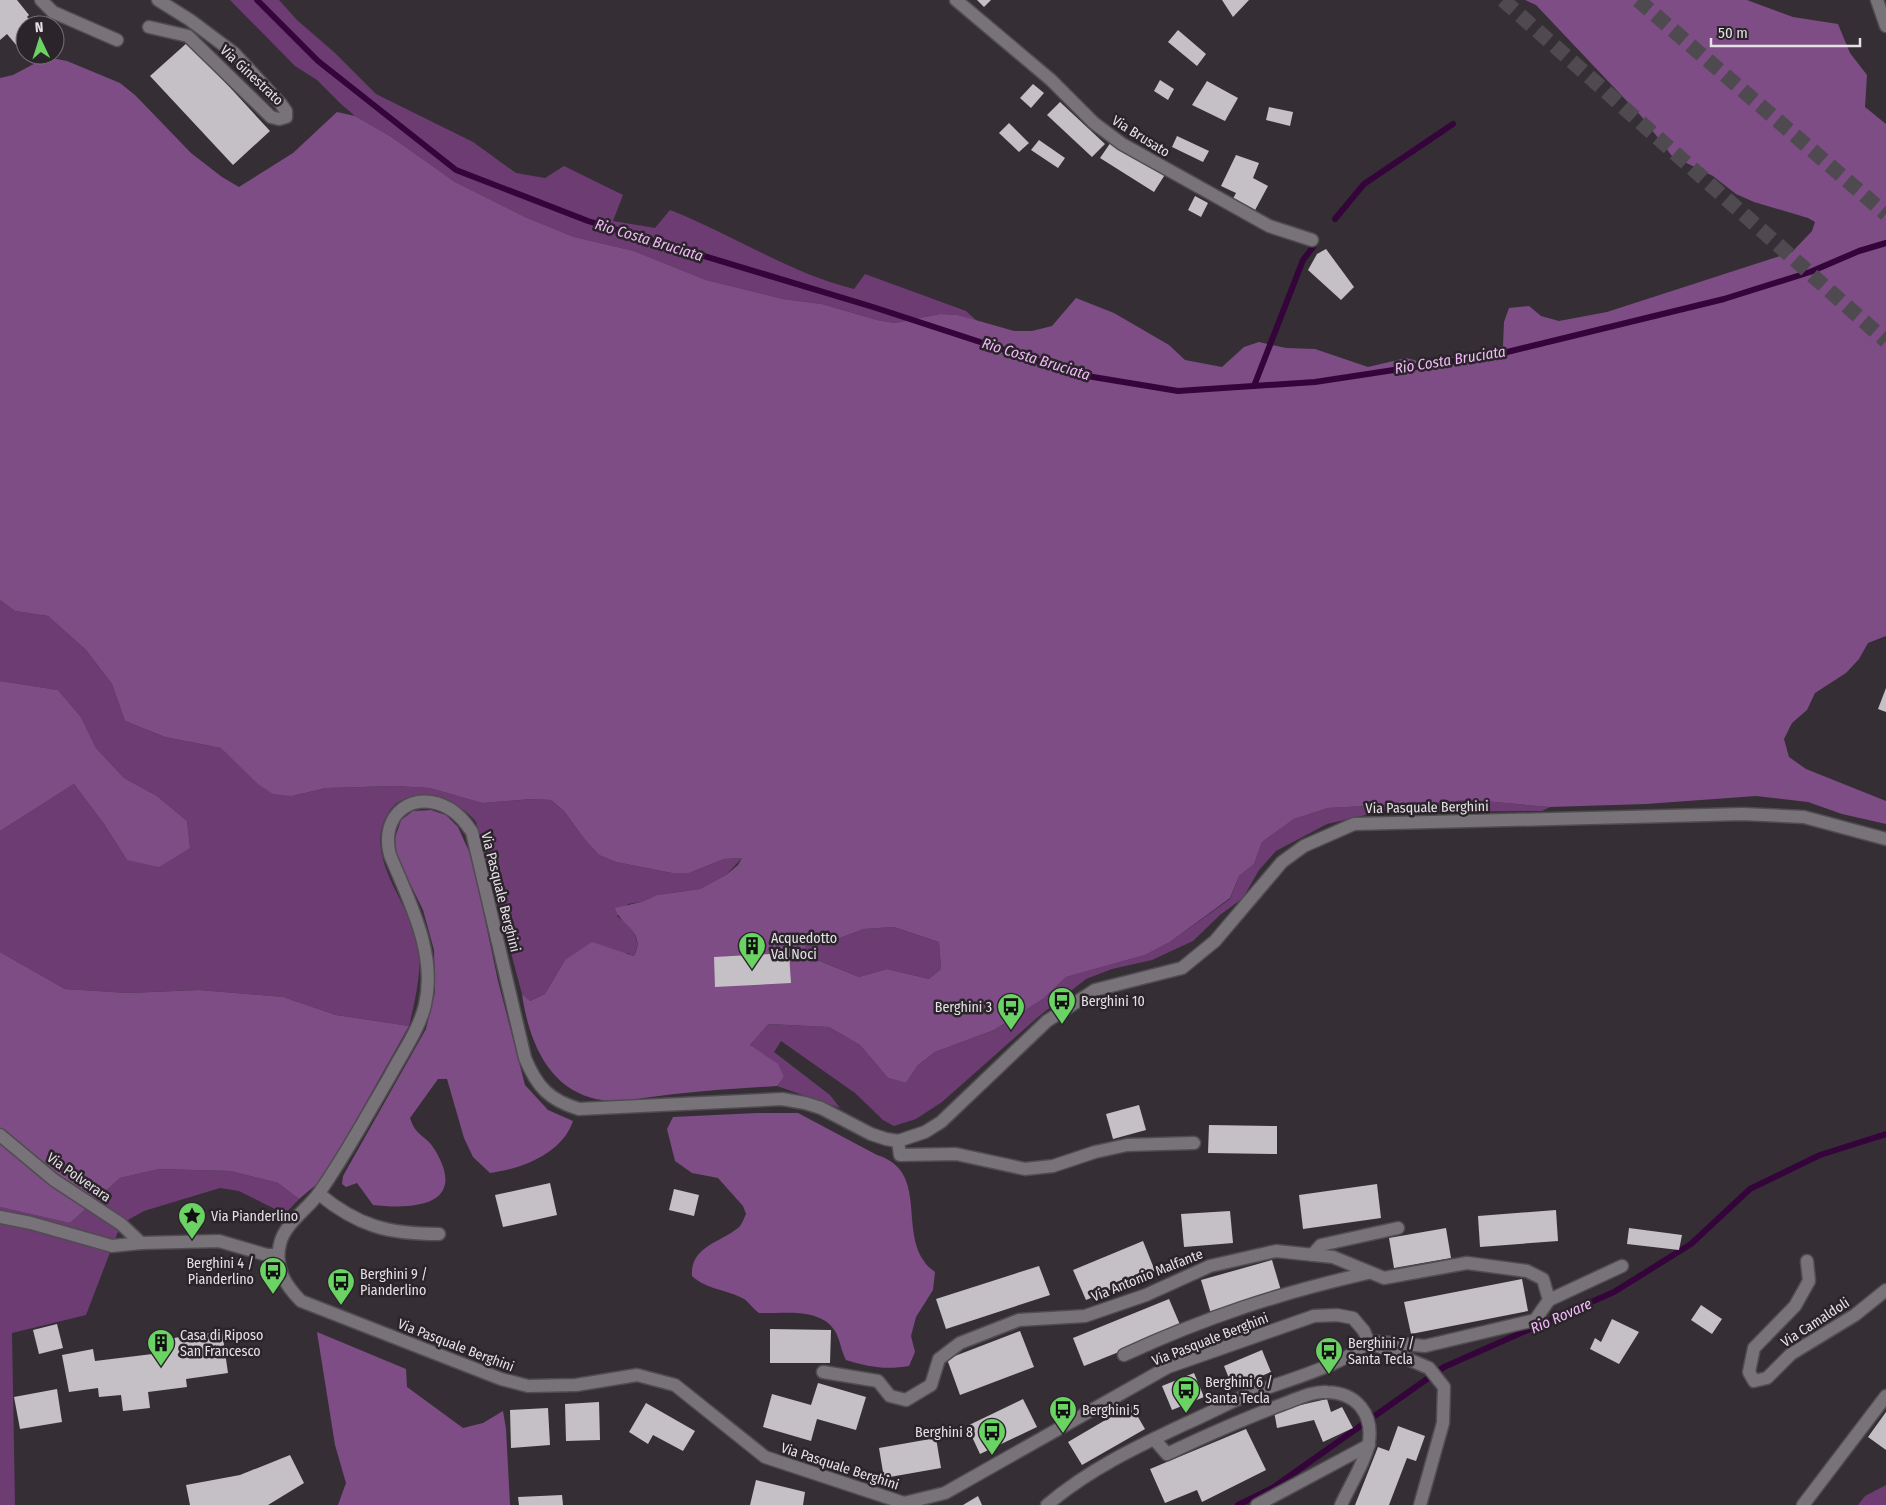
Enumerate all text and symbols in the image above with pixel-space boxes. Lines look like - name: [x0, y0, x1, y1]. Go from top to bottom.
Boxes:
- north arrow: [15, 15, 65, 65]
- scale bar: [1711, 15, 1860, 47]
- text: N: [34, 19, 44, 36]
- text: 50 m: [1718, 24, 1748, 42]
- street label: Via Ginestrato: [217, 42, 287, 109]
- street label: Via Brusato: [1109, 112, 1173, 161]
- water label: Rio Costa Bruciata: [593, 215, 705, 265]
- water label: Rio Costa Bruciata: [980, 334, 1092, 384]
- water label: Rio Costa Bruciata: [1393, 342, 1507, 378]
- street label: Via Pasquale Berghini: [1365, 798, 1489, 817]
- street label: Via Pasquale Berghini: [477, 830, 524, 954]
- place label: Acquedotto Val Noci: [771, 930, 837, 963]
- building icon: Acquedotto Val Noci: [737, 931, 767, 970]
- bus stop icon: Berghini 10: [1047, 986, 1077, 1025]
- bus stop icon: Berghini 3: [996, 992, 1026, 1031]
- place label: Berghini 10: [1081, 993, 1145, 1010]
- place label: Berghini 3: [935, 999, 992, 1016]
- street label: Via Polverara: [43, 1149, 114, 1206]
- place icon: Via Pianderlino: [177, 1201, 207, 1240]
- place label: Via Pianderlino: [211, 1208, 298, 1225]
- street label: Via Antonio Malfante: [1089, 1245, 1205, 1306]
- place label: Berghini 4 / Pianderlino: [186, 1255, 254, 1288]
- bus stop icon: Berghini 4 / Pianderlino: [258, 1256, 288, 1295]
- place label: Berghini 9 / Pianderlino: [360, 1266, 428, 1299]
- bus stop icon: Berghini 9 / Pianderlino: [326, 1267, 356, 1306]
- street label: Via Camaldoli: [1778, 1294, 1853, 1351]
- water label: Rio Rovare: [1528, 1295, 1594, 1337]
- street label: Via Pasquale Berghini: [1150, 1309, 1271, 1369]
- street label: Via Pasquale Berghini: [395, 1315, 516, 1375]
- place label: Casa di Riposo San Francesco: [180, 1327, 263, 1360]
- building icon: Casa di Riposo San Francesco: [146, 1328, 176, 1367]
- place label: Berghini 7 / Santa Tecla: [1348, 1335, 1414, 1368]
- bus stop icon: Berghini 7 / Santa Tecla: [1314, 1336, 1344, 1375]
- place label: Berghini 6 / Santa Tecla: [1205, 1374, 1273, 1407]
- bus stop icon: Berghini 6 / Santa Tecla: [1171, 1375, 1201, 1414]
- bus stop icon: Berghini 5: [1048, 1395, 1078, 1434]
- place label: Berghini 5: [1082, 1402, 1139, 1419]
- bus stop icon: Berghini 8: [977, 1417, 1007, 1456]
- place label: Berghini 8: [915, 1424, 973, 1441]
- street label: Via Pasquale Berghini: [779, 1439, 901, 1494]

